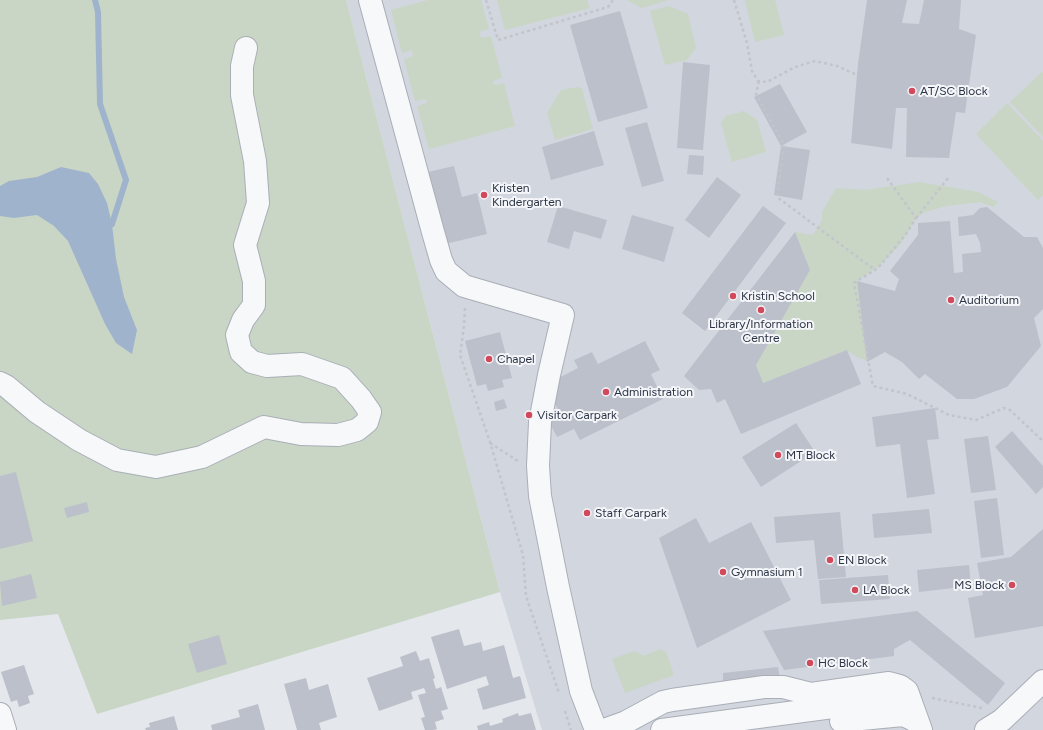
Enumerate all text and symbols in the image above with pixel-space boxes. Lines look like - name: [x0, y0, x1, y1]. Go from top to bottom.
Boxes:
- place label: AT/SC Block: [920, 84, 987, 98]
- marker: AT/SC Block: [907, 86, 917, 96]
- place label: Kristen Kindergarten: [492, 181, 561, 209]
- marker: Kristen Kindergarten: [479, 190, 489, 200]
- place label: Kristin School: [741, 289, 815, 303]
- marker: Kristin School: [728, 291, 738, 301]
- place label: Auditorium: [959, 293, 1019, 307]
- marker: Auditorium: [946, 295, 956, 305]
- marker: Library/Information Centre: [756, 305, 766, 315]
- place label: Library/Information Centre: [709, 317, 813, 345]
- place label: Chapel: [497, 352, 535, 366]
- marker: Chapel: [484, 354, 494, 364]
- place label: Administration: [614, 385, 693, 399]
- marker: Administration: [601, 387, 611, 397]
- place label: Visitor Carpark: [537, 408, 617, 422]
- marker: Visitor Carpark: [524, 410, 534, 420]
- place label: MT Block: [786, 448, 835, 462]
- marker: MT Block: [773, 450, 783, 460]
- place label: Staff Carpark: [595, 506, 667, 520]
- marker: Staff Carpark: [582, 508, 592, 518]
- place label: EN Block: [838, 553, 887, 567]
- marker: EN Block: [825, 555, 835, 565]
- place label: Gymnasium 1: [731, 565, 803, 579]
- marker: Gymnasium 1: [718, 567, 728, 577]
- place label: MS Block: [954, 578, 1004, 592]
- marker: MS Block: [1007, 580, 1017, 590]
- place label: LA Block: [863, 583, 910, 597]
- marker: LA Block: [850, 585, 860, 595]
- place label: HC Block: [818, 656, 868, 670]
- marker: HC Block: [805, 658, 815, 668]

